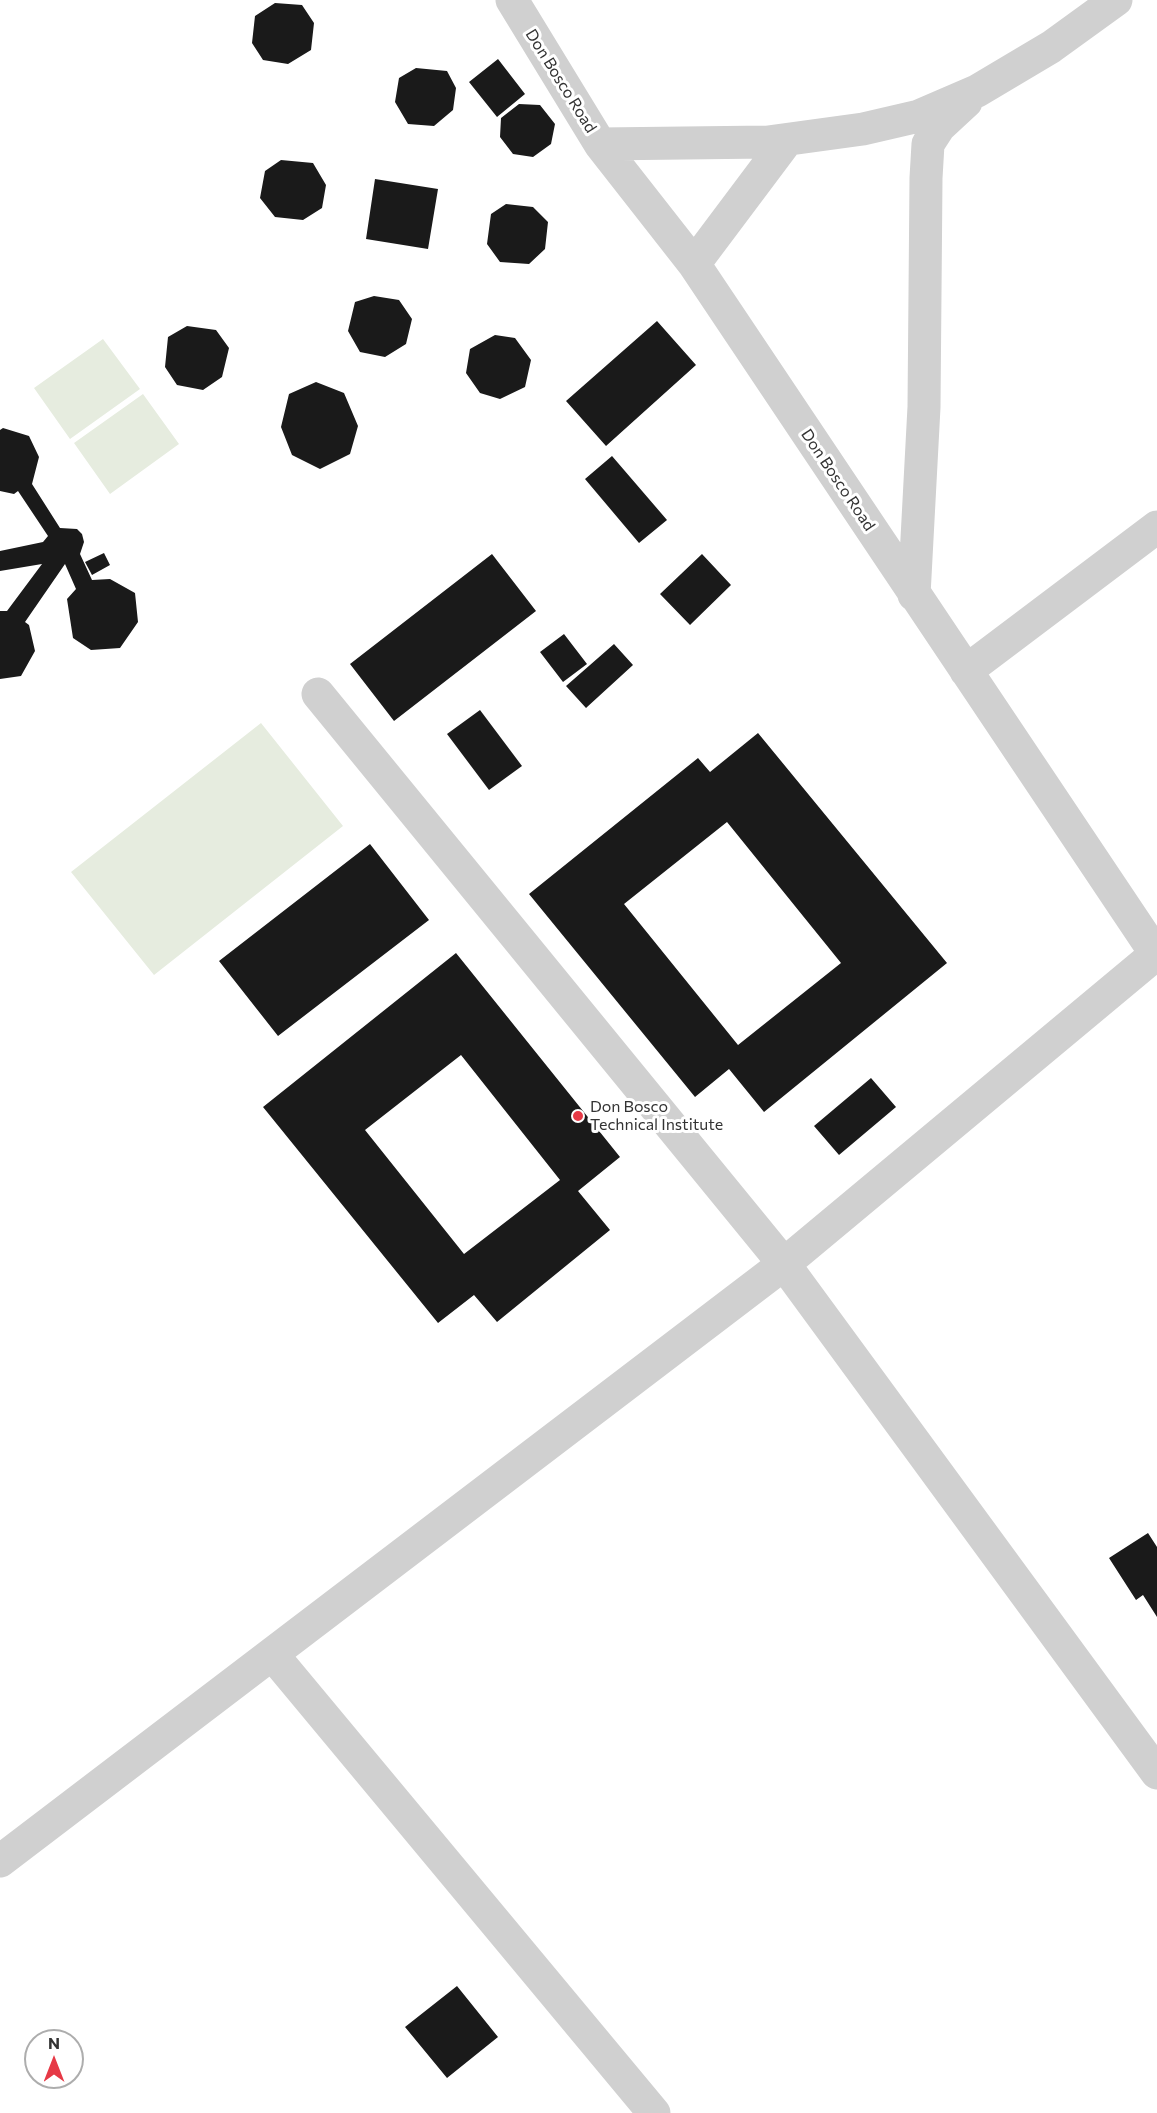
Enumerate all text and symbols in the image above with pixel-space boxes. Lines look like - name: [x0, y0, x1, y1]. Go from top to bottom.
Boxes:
- street label: Don Bosco Road: [521, 26, 601, 136]
- street label: Don Bosco Road: [797, 426, 879, 534]
- place label: Don Bosco Technical Institute: [590, 1097, 723, 1135]
- marker: Don Bosco Technical Institute: [571, 1109, 585, 1123]
- north arrow: [24, 2029, 84, 2089]
- text: N: [48, 2033, 60, 2052]

